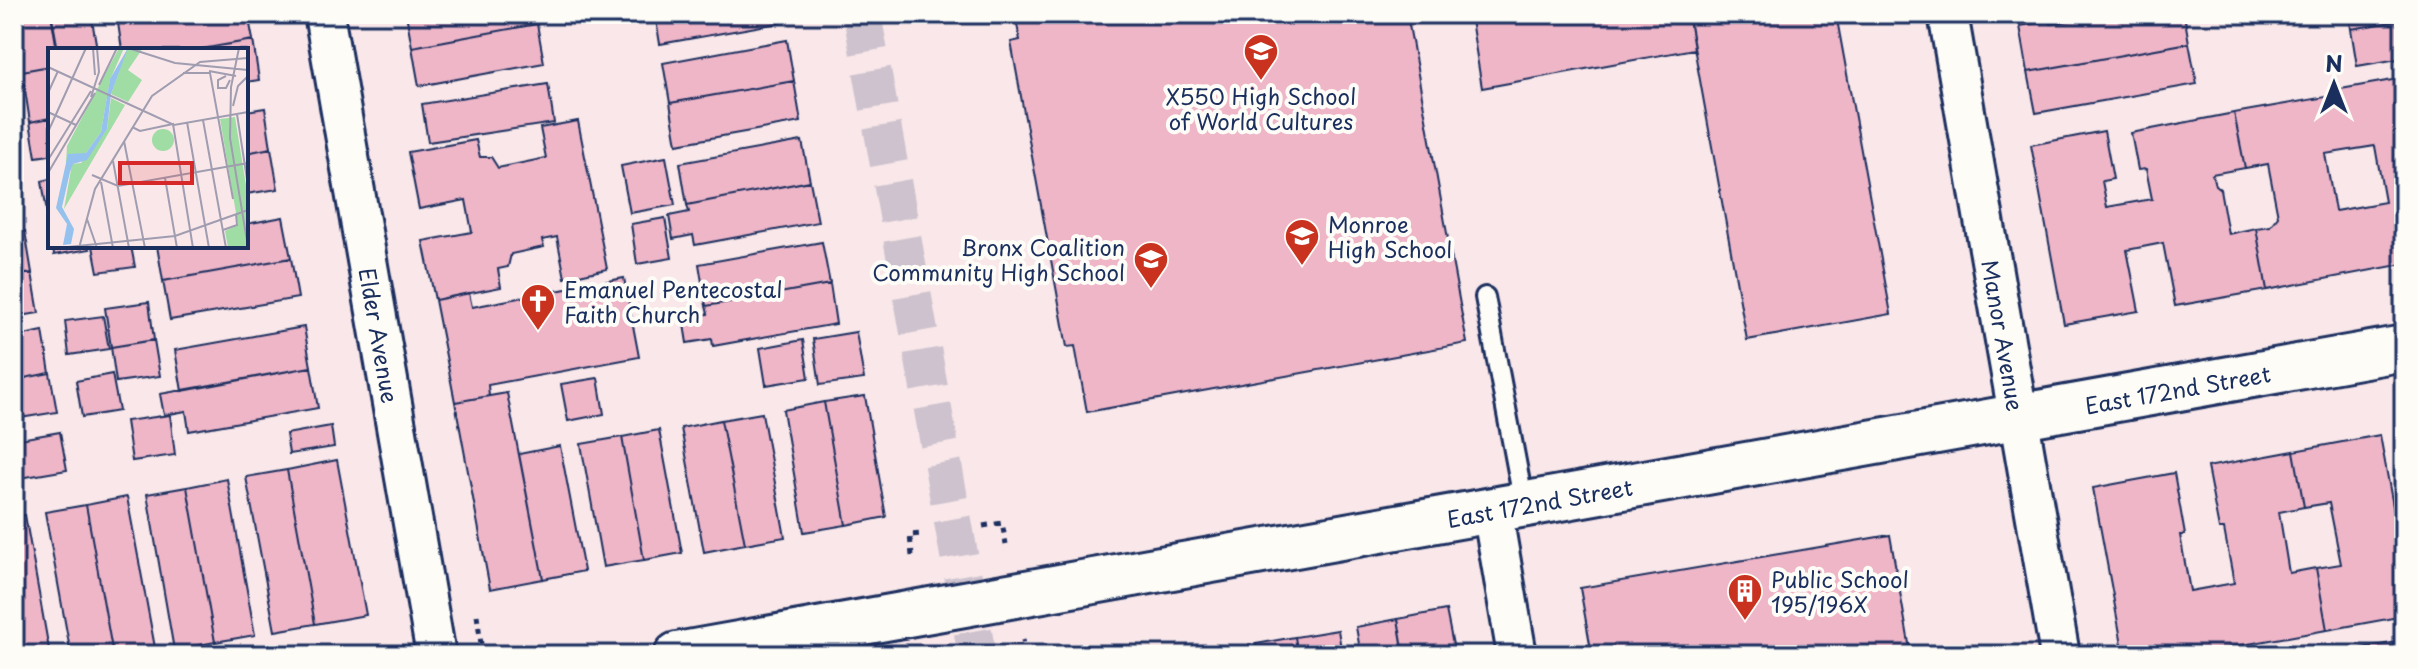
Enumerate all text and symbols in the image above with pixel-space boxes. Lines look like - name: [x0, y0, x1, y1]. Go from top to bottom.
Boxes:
- school or university icon: X550 High School of World Cultures: [1242, 32, 1280, 82]
- north arrow: [2294, 44, 2374, 124]
- text: N: [2325, 46, 2343, 79]
- inset map: [48, 48, 248, 248]
- place label: X550 High School of World Cultures: [1166, 79, 1356, 137]
- place label: Monroe High School: [1328, 207, 1452, 265]
- school or university icon: Monroe High School: [1283, 217, 1321, 267]
- place label: Bronx Coalition Community High School: [872, 230, 1125, 288]
- school or university icon: Bronx Coalition Community High School: [1132, 240, 1170, 290]
- street label: Manor Avenue: [1975, 257, 2034, 413]
- street label: Elder Avenue: [352, 265, 408, 405]
- place label: Emanuel Pentecostal Faith Church: [564, 272, 783, 330]
- church icon: Emanuel Pentecostal Faith Church: [519, 282, 557, 332]
- street label: East 172nd Street: [2082, 356, 2273, 421]
- street label: East 172nd Street: [1444, 469, 1635, 534]
- place label: Public School 195/196X: [1771, 562, 1909, 620]
- building icon: Public School 195/196X: [1726, 572, 1764, 622]

